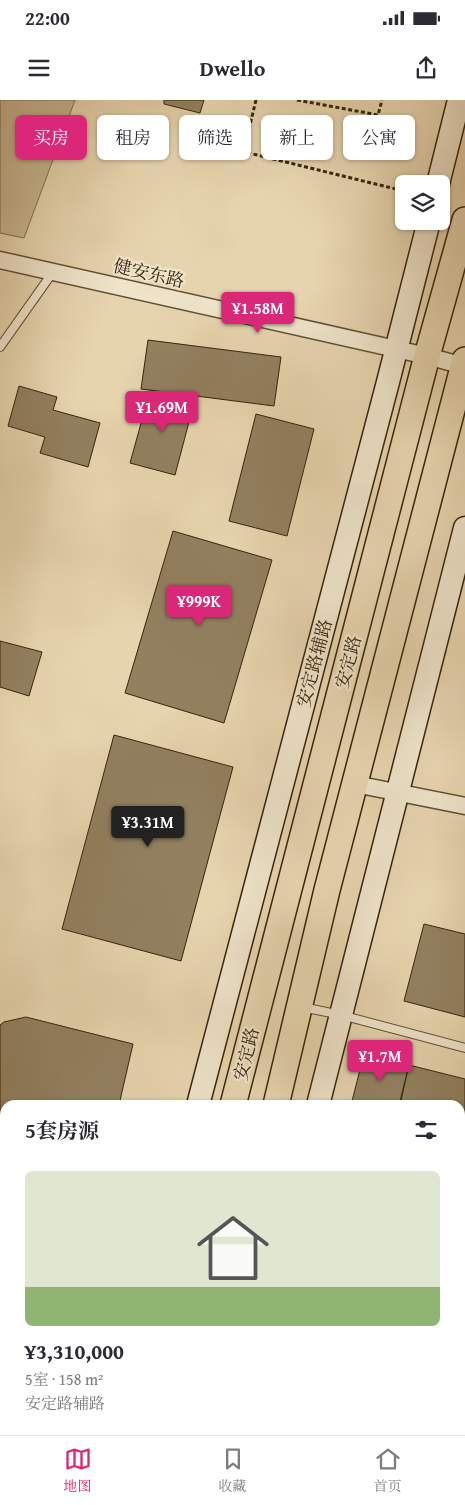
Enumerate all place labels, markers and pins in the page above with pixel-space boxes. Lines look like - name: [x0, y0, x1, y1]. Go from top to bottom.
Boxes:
- pin: ¥1.58M: [217, 292, 299, 334]
- pin: ¥1.69M: [121, 390, 203, 433]
- pin: ¥999K: [164, 584, 234, 627]
- pin: ¥3.31M: [107, 806, 189, 848]
- pin: ¥1.7M: [345, 1040, 415, 1082]

